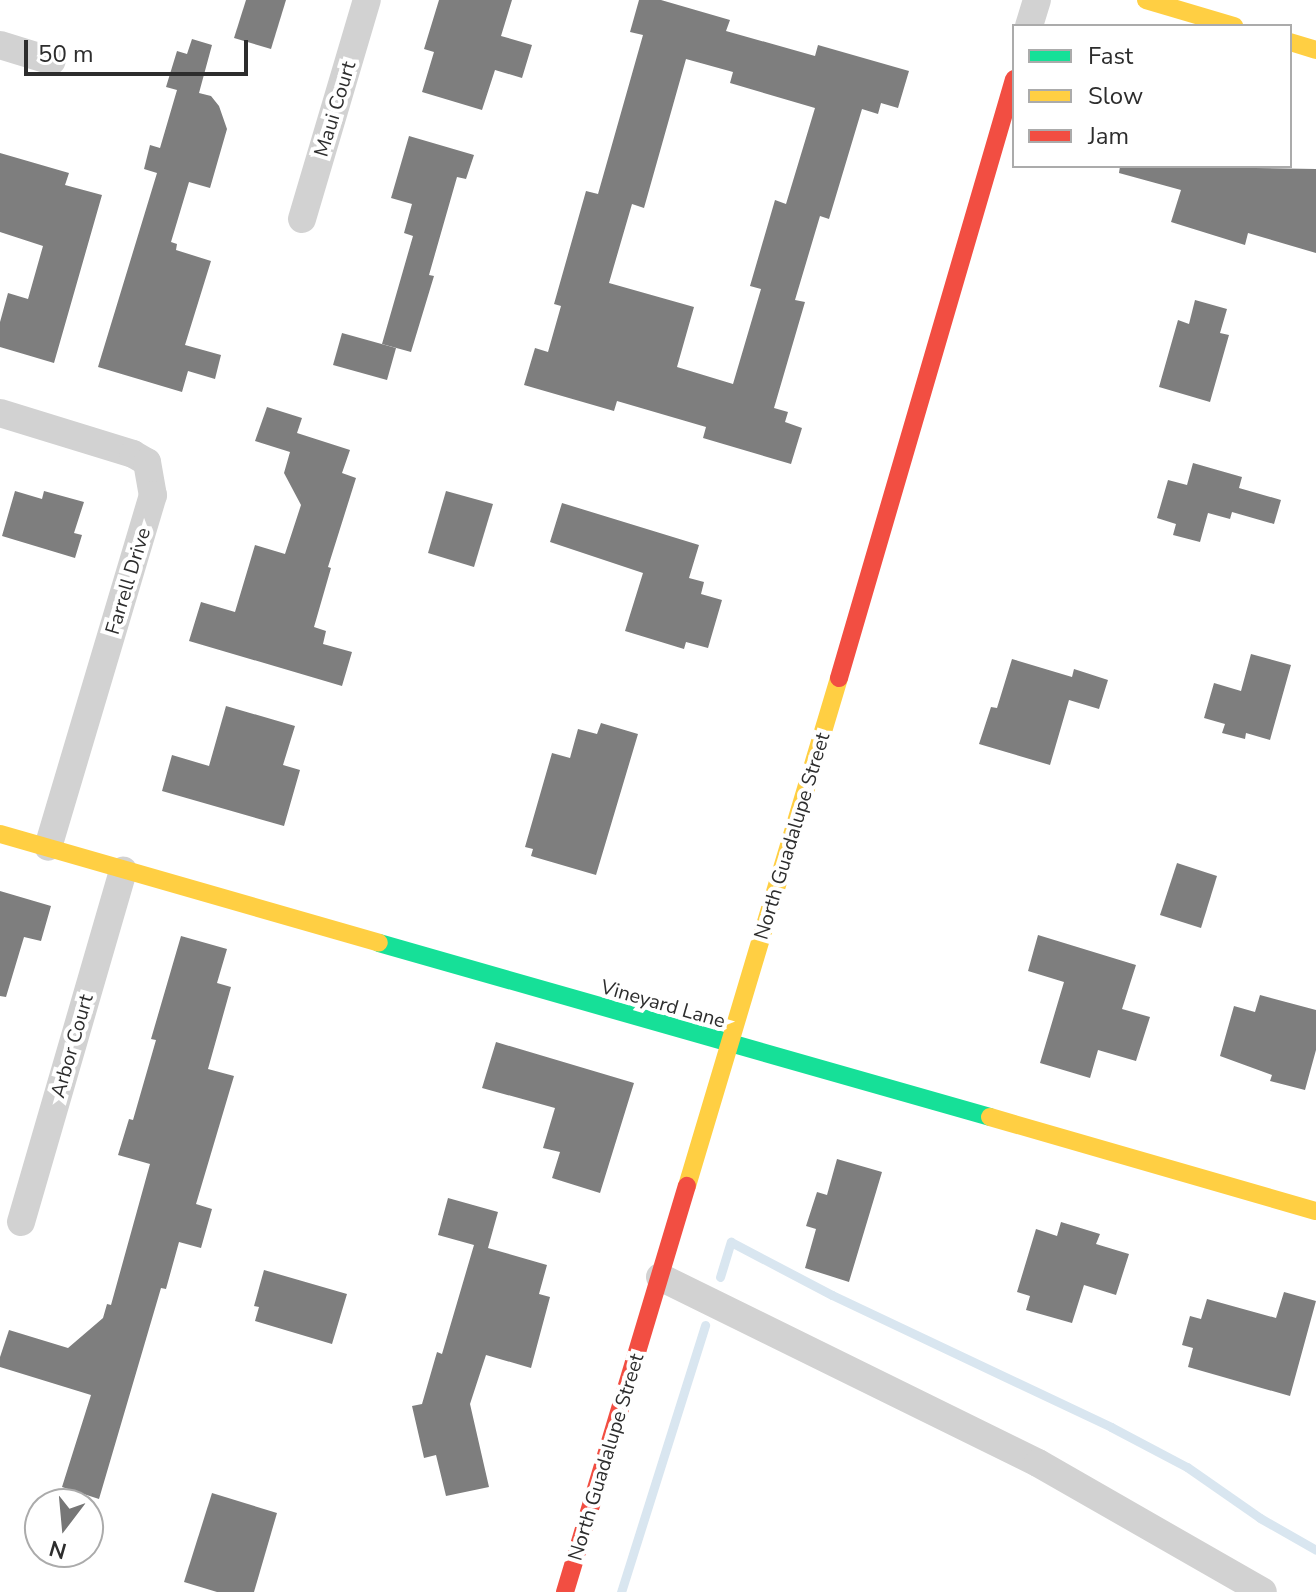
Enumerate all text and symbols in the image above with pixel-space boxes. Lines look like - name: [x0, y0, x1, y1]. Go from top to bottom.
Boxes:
- scale bar: [28, 24, 252, 74]
- legend: [1012, 24, 1292, 168]
- text: 50 m: [38, 38, 94, 70]
- text: Fast: [1088, 40, 1133, 72]
- street label: Maui Court: [309, 58, 361, 160]
- text: Slow: [1088, 80, 1143, 112]
- text: Jam: [1088, 120, 1129, 152]
- street label: Farrell Drive: [100, 525, 156, 637]
- street label: North Guadalupe Street: [749, 730, 835, 942]
- street label: Vineyard Lane: [598, 975, 728, 1033]
- street label: Arbor Court: [46, 991, 98, 1101]
- street label: North Guadalupe Street: [563, 1351, 649, 1563]
- north arrow: [24, 1488, 104, 1568]
- text: N: [46, 1532, 70, 1566]

